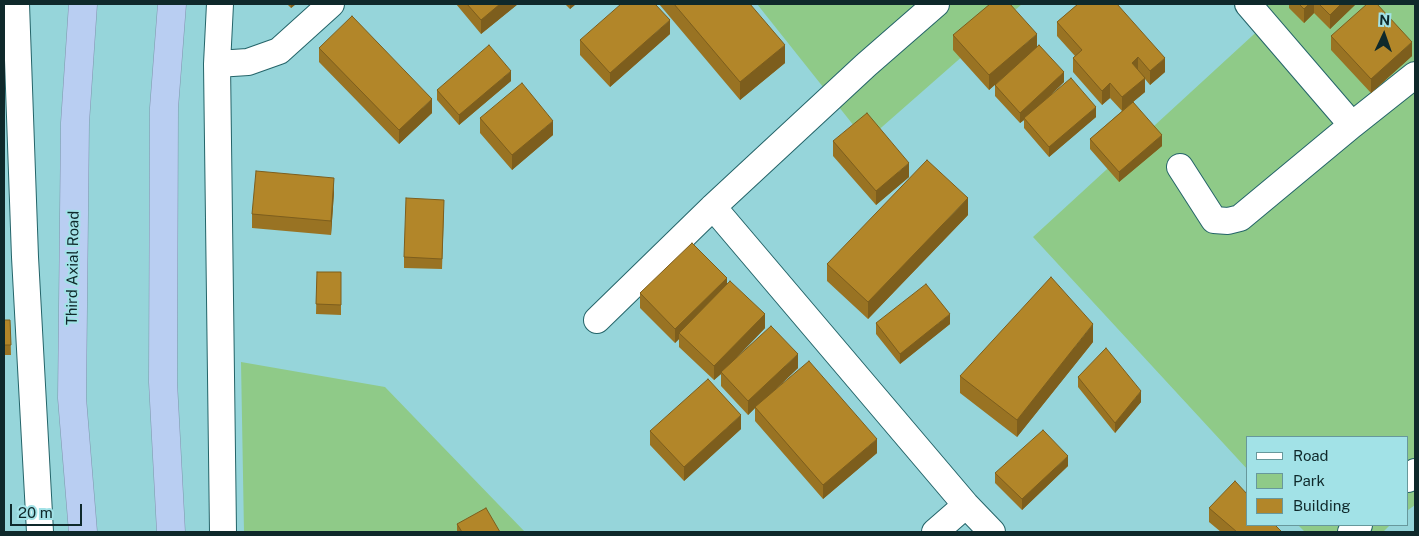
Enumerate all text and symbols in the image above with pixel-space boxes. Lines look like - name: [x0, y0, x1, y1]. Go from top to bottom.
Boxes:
- north arrow: [1359, 10, 1409, 60]
- text: N: [1379, 12, 1391, 28]
- street label: Third Axial Road: [63, 211, 83, 325]
- legend: [1246, 436, 1409, 526]
- text: Road: [1293, 447, 1329, 464]
- text: Park: [1293, 472, 1325, 489]
- scale bar: [12, 494, 85, 526]
- text: Building: [1293, 497, 1351, 514]
- text: 20 m: [18, 504, 53, 521]

